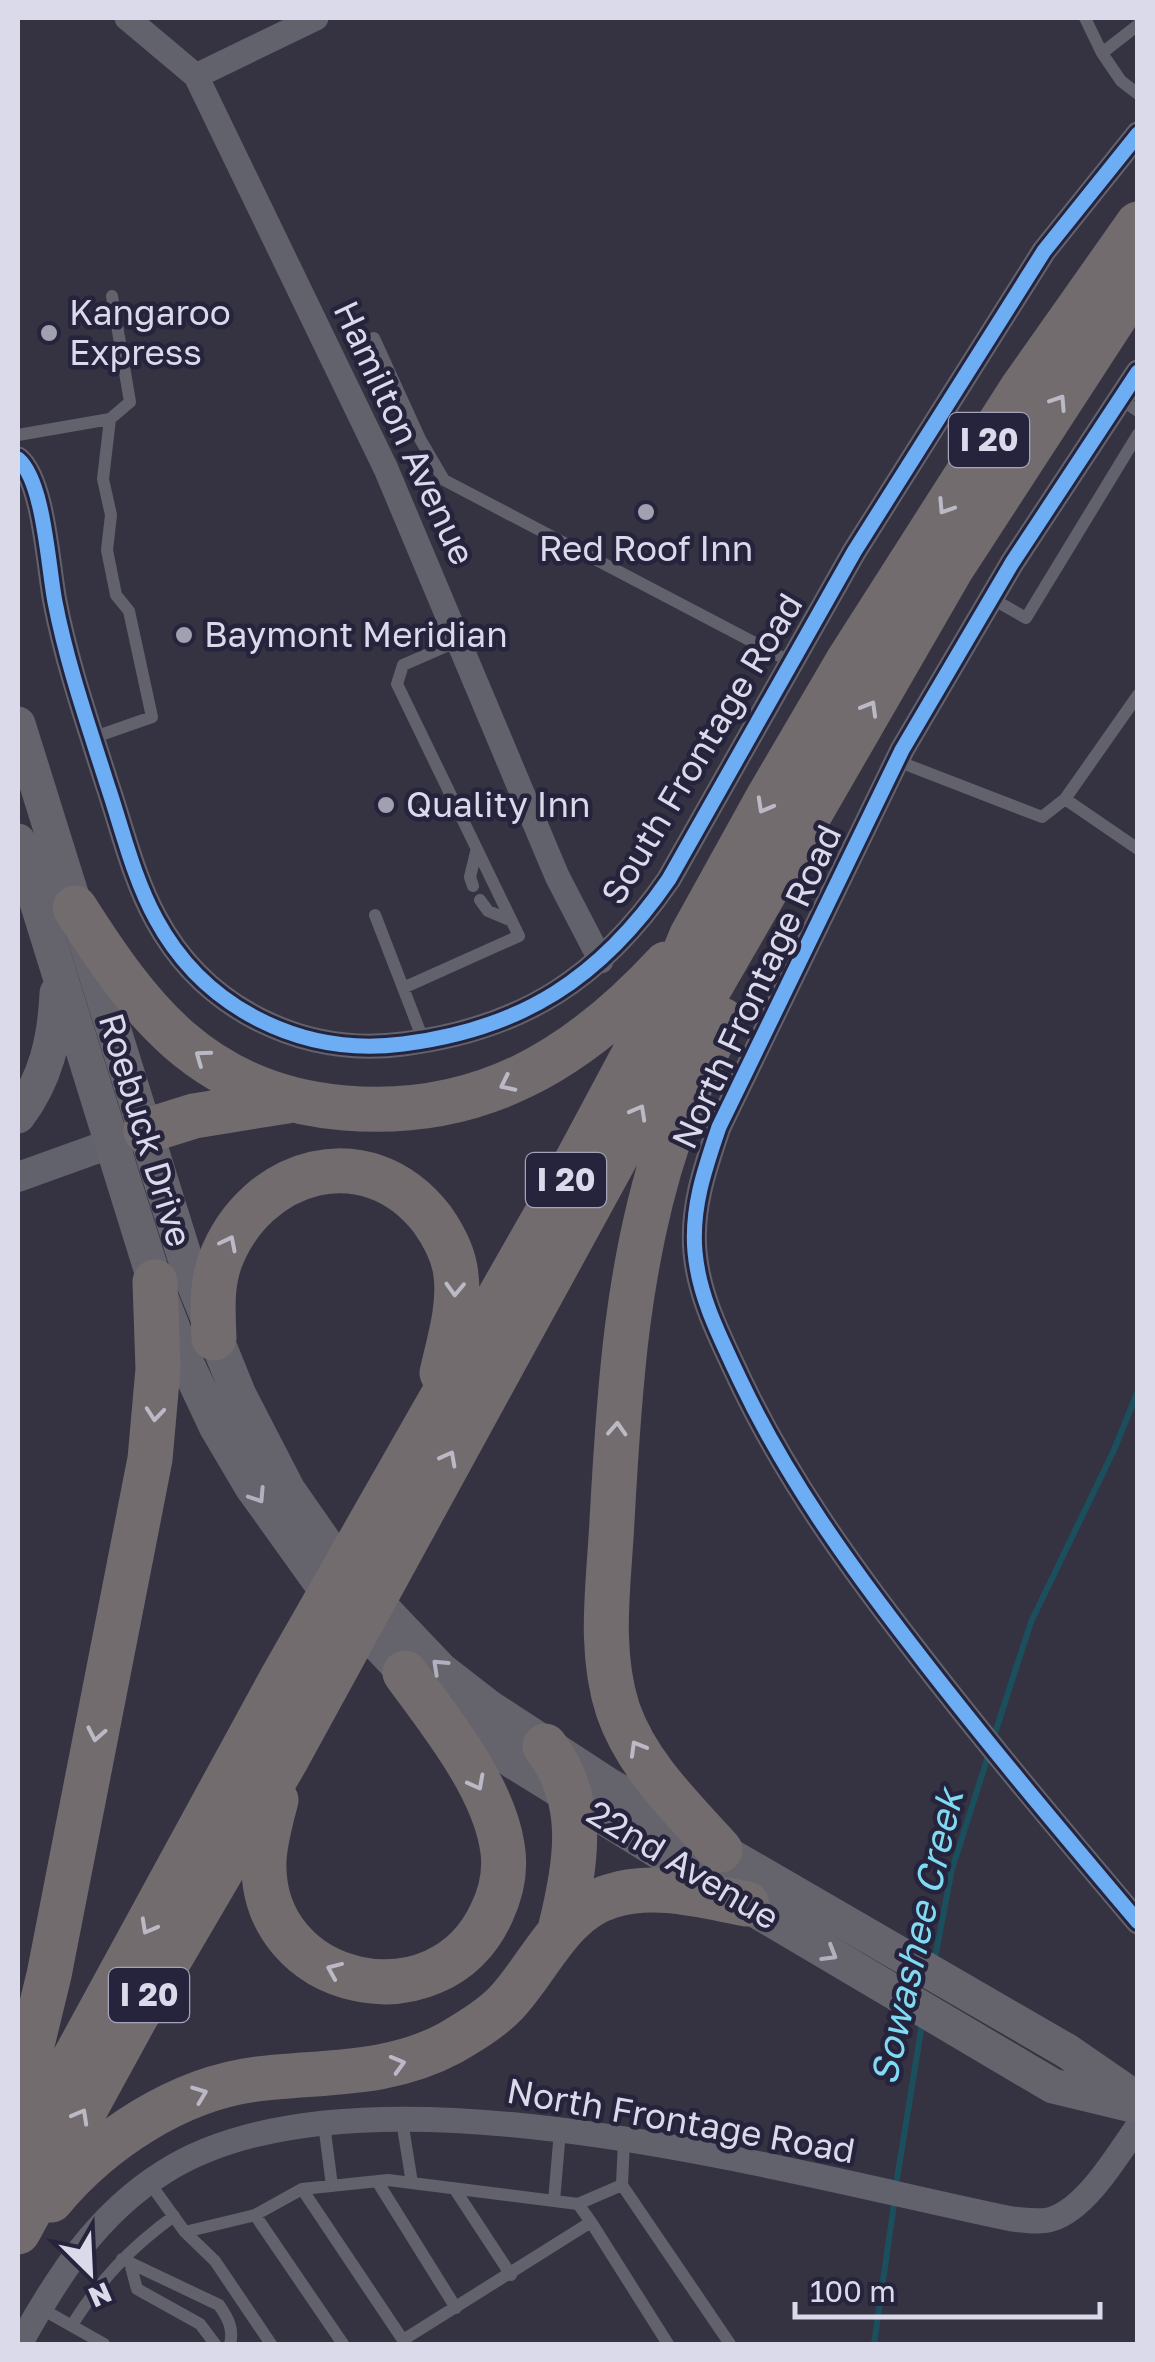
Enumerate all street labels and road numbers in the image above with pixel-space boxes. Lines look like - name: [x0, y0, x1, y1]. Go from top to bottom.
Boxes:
- street label: Hamilton Avenue: [325, 294, 484, 571]
- road number: I 20: [949, 413, 1029, 467]
- street label: South Frontage Road: [592, 585, 811, 912]
- street label: North Frontage Road: [663, 818, 850, 1155]
- street label: Roebuck Drive: [91, 1008, 201, 1251]
- road number: I 20: [526, 1153, 606, 1207]
- street label: 22nd Avenue: [580, 1791, 787, 1938]
- road number: I 20: [109, 1968, 189, 2022]
- street label: North Frontage Road: [504, 2069, 858, 2171]

